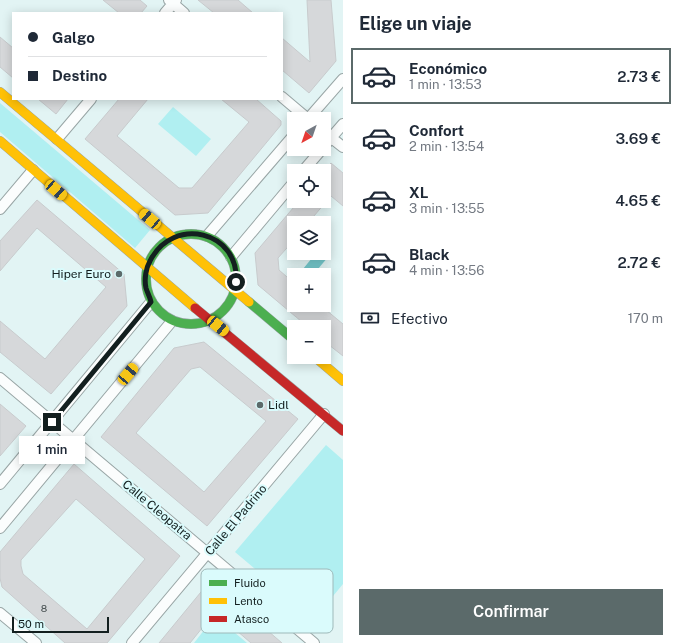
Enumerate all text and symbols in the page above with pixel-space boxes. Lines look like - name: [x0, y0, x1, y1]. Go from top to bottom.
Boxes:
- text: Elige un viaje: [359, 13, 472, 34]
- text: Galgo: [52, 29, 95, 46]
- icon: car: [361, 58, 397, 94]
- text: Económico: [409, 60, 487, 77]
- text: Destino: [52, 67, 107, 84]
- text: 2.73 €: [617, 68, 661, 85]
- text: 1 min · 13:53: [409, 77, 482, 92]
- north arrow: [287, 112, 331, 156]
- map controls: [287, 112, 331, 364]
- icon: car: [361, 120, 397, 156]
- text: Confort: [409, 122, 464, 139]
- text: 3.69 €: [615, 130, 661, 147]
- text: 2 min · 13:54: [409, 139, 484, 154]
- button: locate: [287, 164, 331, 208]
- car: [43, 178, 69, 202]
- icon: car: [361, 182, 397, 218]
- text: XL: [409, 184, 428, 201]
- text: 4.65 €: [615, 192, 661, 209]
- text: 3 min · 13:55: [409, 201, 485, 216]
- car: [137, 207, 163, 231]
- button: layers: [287, 216, 331, 260]
- icon: car: [361, 244, 397, 280]
- text: Black: [409, 246, 449, 263]
- text: 2.72 €: [618, 254, 661, 271]
- text: 4 min · 13:56: [409, 263, 484, 278]
- place label: Hiper Euro: [51, 267, 111, 281]
- button: +: [287, 268, 331, 312]
- marker: Hiper Euro: [114, 269, 124, 279]
- route start: [227, 273, 245, 291]
- icon: cash: [359, 307, 381, 329]
- text: Efectivo: [391, 310, 448, 327]
- text: 170 m: [628, 311, 663, 326]
- car: [205, 314, 231, 338]
- button: −: [287, 320, 331, 364]
- car: [116, 361, 140, 387]
- place label: Lidl: [268, 398, 289, 412]
- marker: Lidl: [255, 400, 265, 410]
- route end: [43, 413, 61, 431]
- callout: 1 min: [19, 436, 85, 464]
- text: 1 min: [37, 442, 67, 457]
- street label: Calle Cleopatra: [120, 477, 194, 543]
- street label: Calle El Padrino: [202, 482, 270, 558]
- legend: [201, 569, 333, 633]
- text: Fluido: [234, 577, 266, 589]
- button: Confirmar: [359, 589, 663, 635]
- text: Lento: [234, 595, 263, 607]
- house number: 8: [41, 602, 47, 614]
- text: Atasco: [234, 613, 269, 625]
- scale bar: [12, 615, 109, 634]
- text: 50 m: [18, 618, 44, 630]

